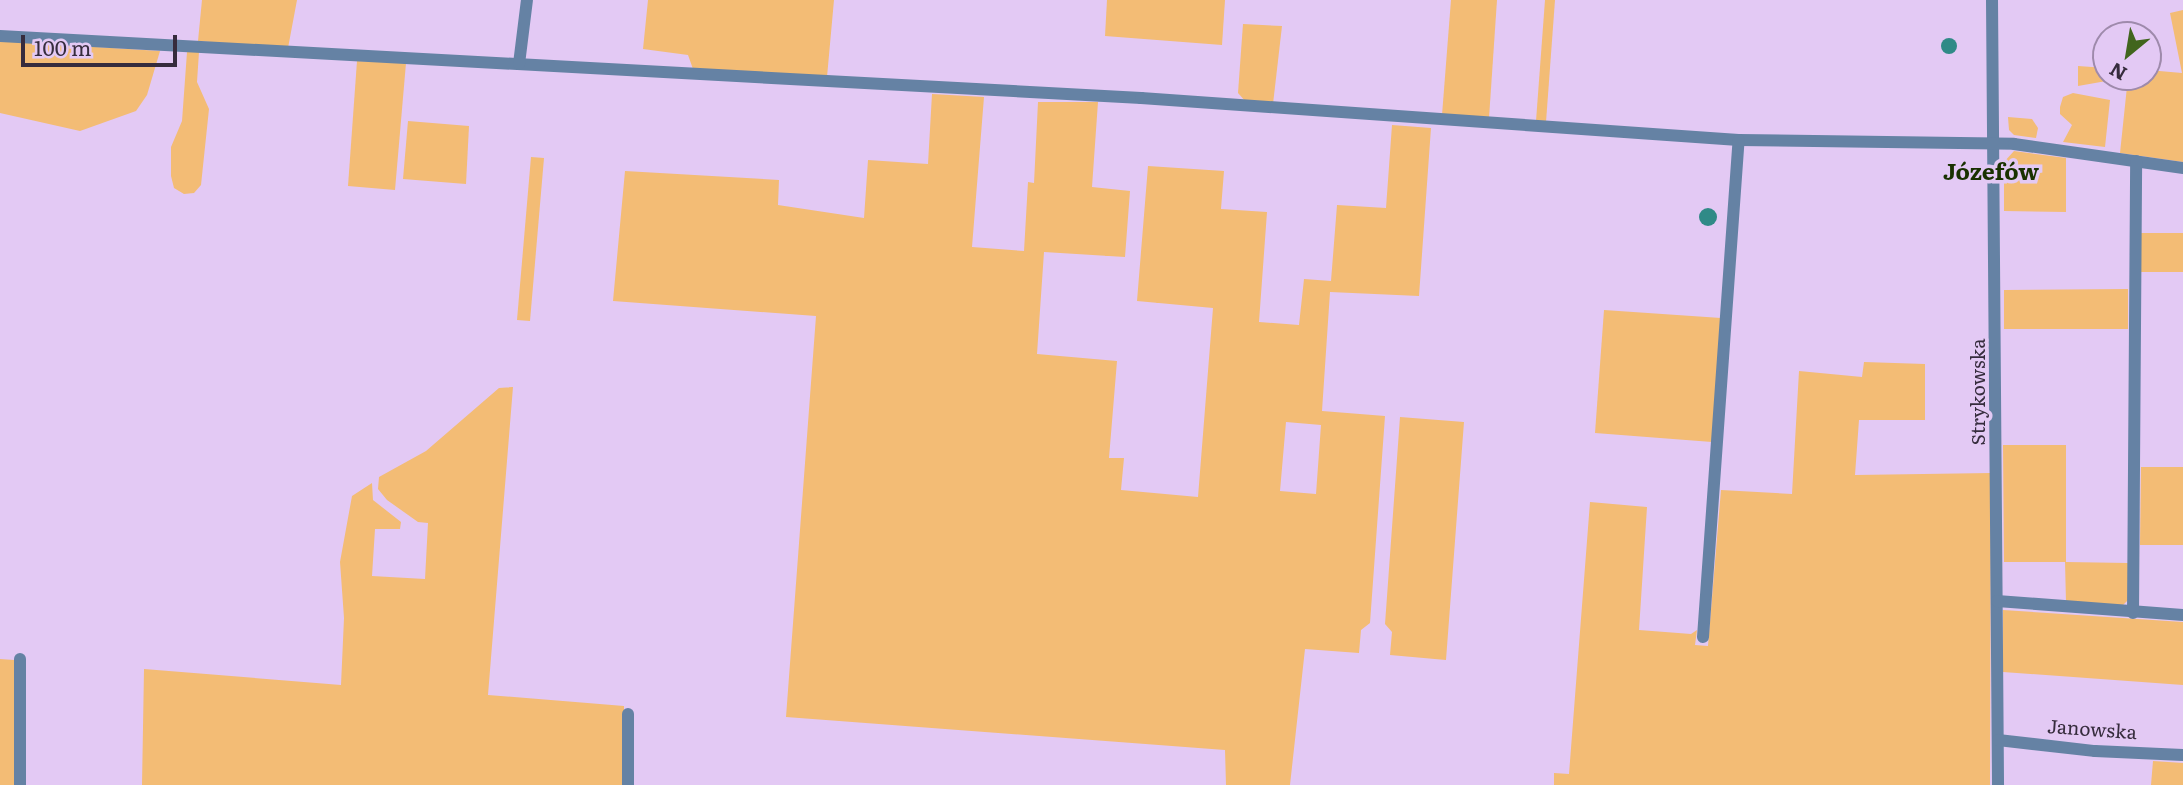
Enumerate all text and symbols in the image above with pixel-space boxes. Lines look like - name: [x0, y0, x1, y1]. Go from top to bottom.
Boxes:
- scale bar: [24, 21, 180, 65]
- north arrow: [2092, 21, 2162, 91]
- text: 100 m: [34, 31, 91, 62]
- text: N: [2104, 56, 2131, 89]
- district label: Józefów: [1943, 156, 2039, 184]
- street label: Strykowska: [1967, 339, 1989, 445]
- street label: Janowska: [2046, 714, 2138, 744]

